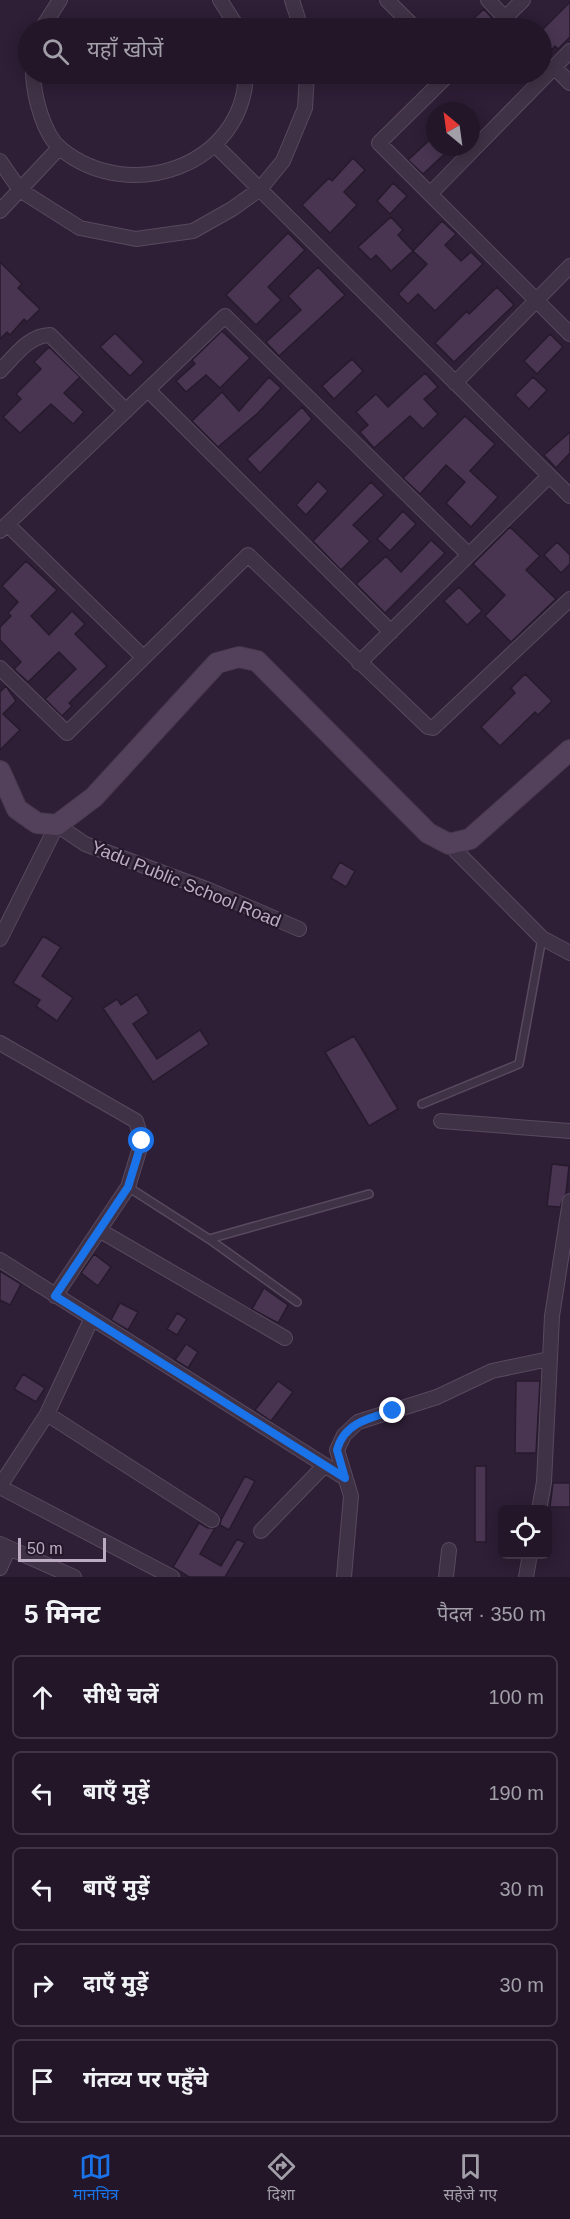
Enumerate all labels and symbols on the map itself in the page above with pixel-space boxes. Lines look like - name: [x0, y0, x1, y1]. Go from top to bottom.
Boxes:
- north arrow: [426, 102, 480, 156]
- street label: Yadu Public School Road: [88, 837, 284, 931]
- route start: [128, 1127, 154, 1153]
- route end: [379, 1397, 405, 1423]
- scale bar: [18, 1535, 106, 1562]

